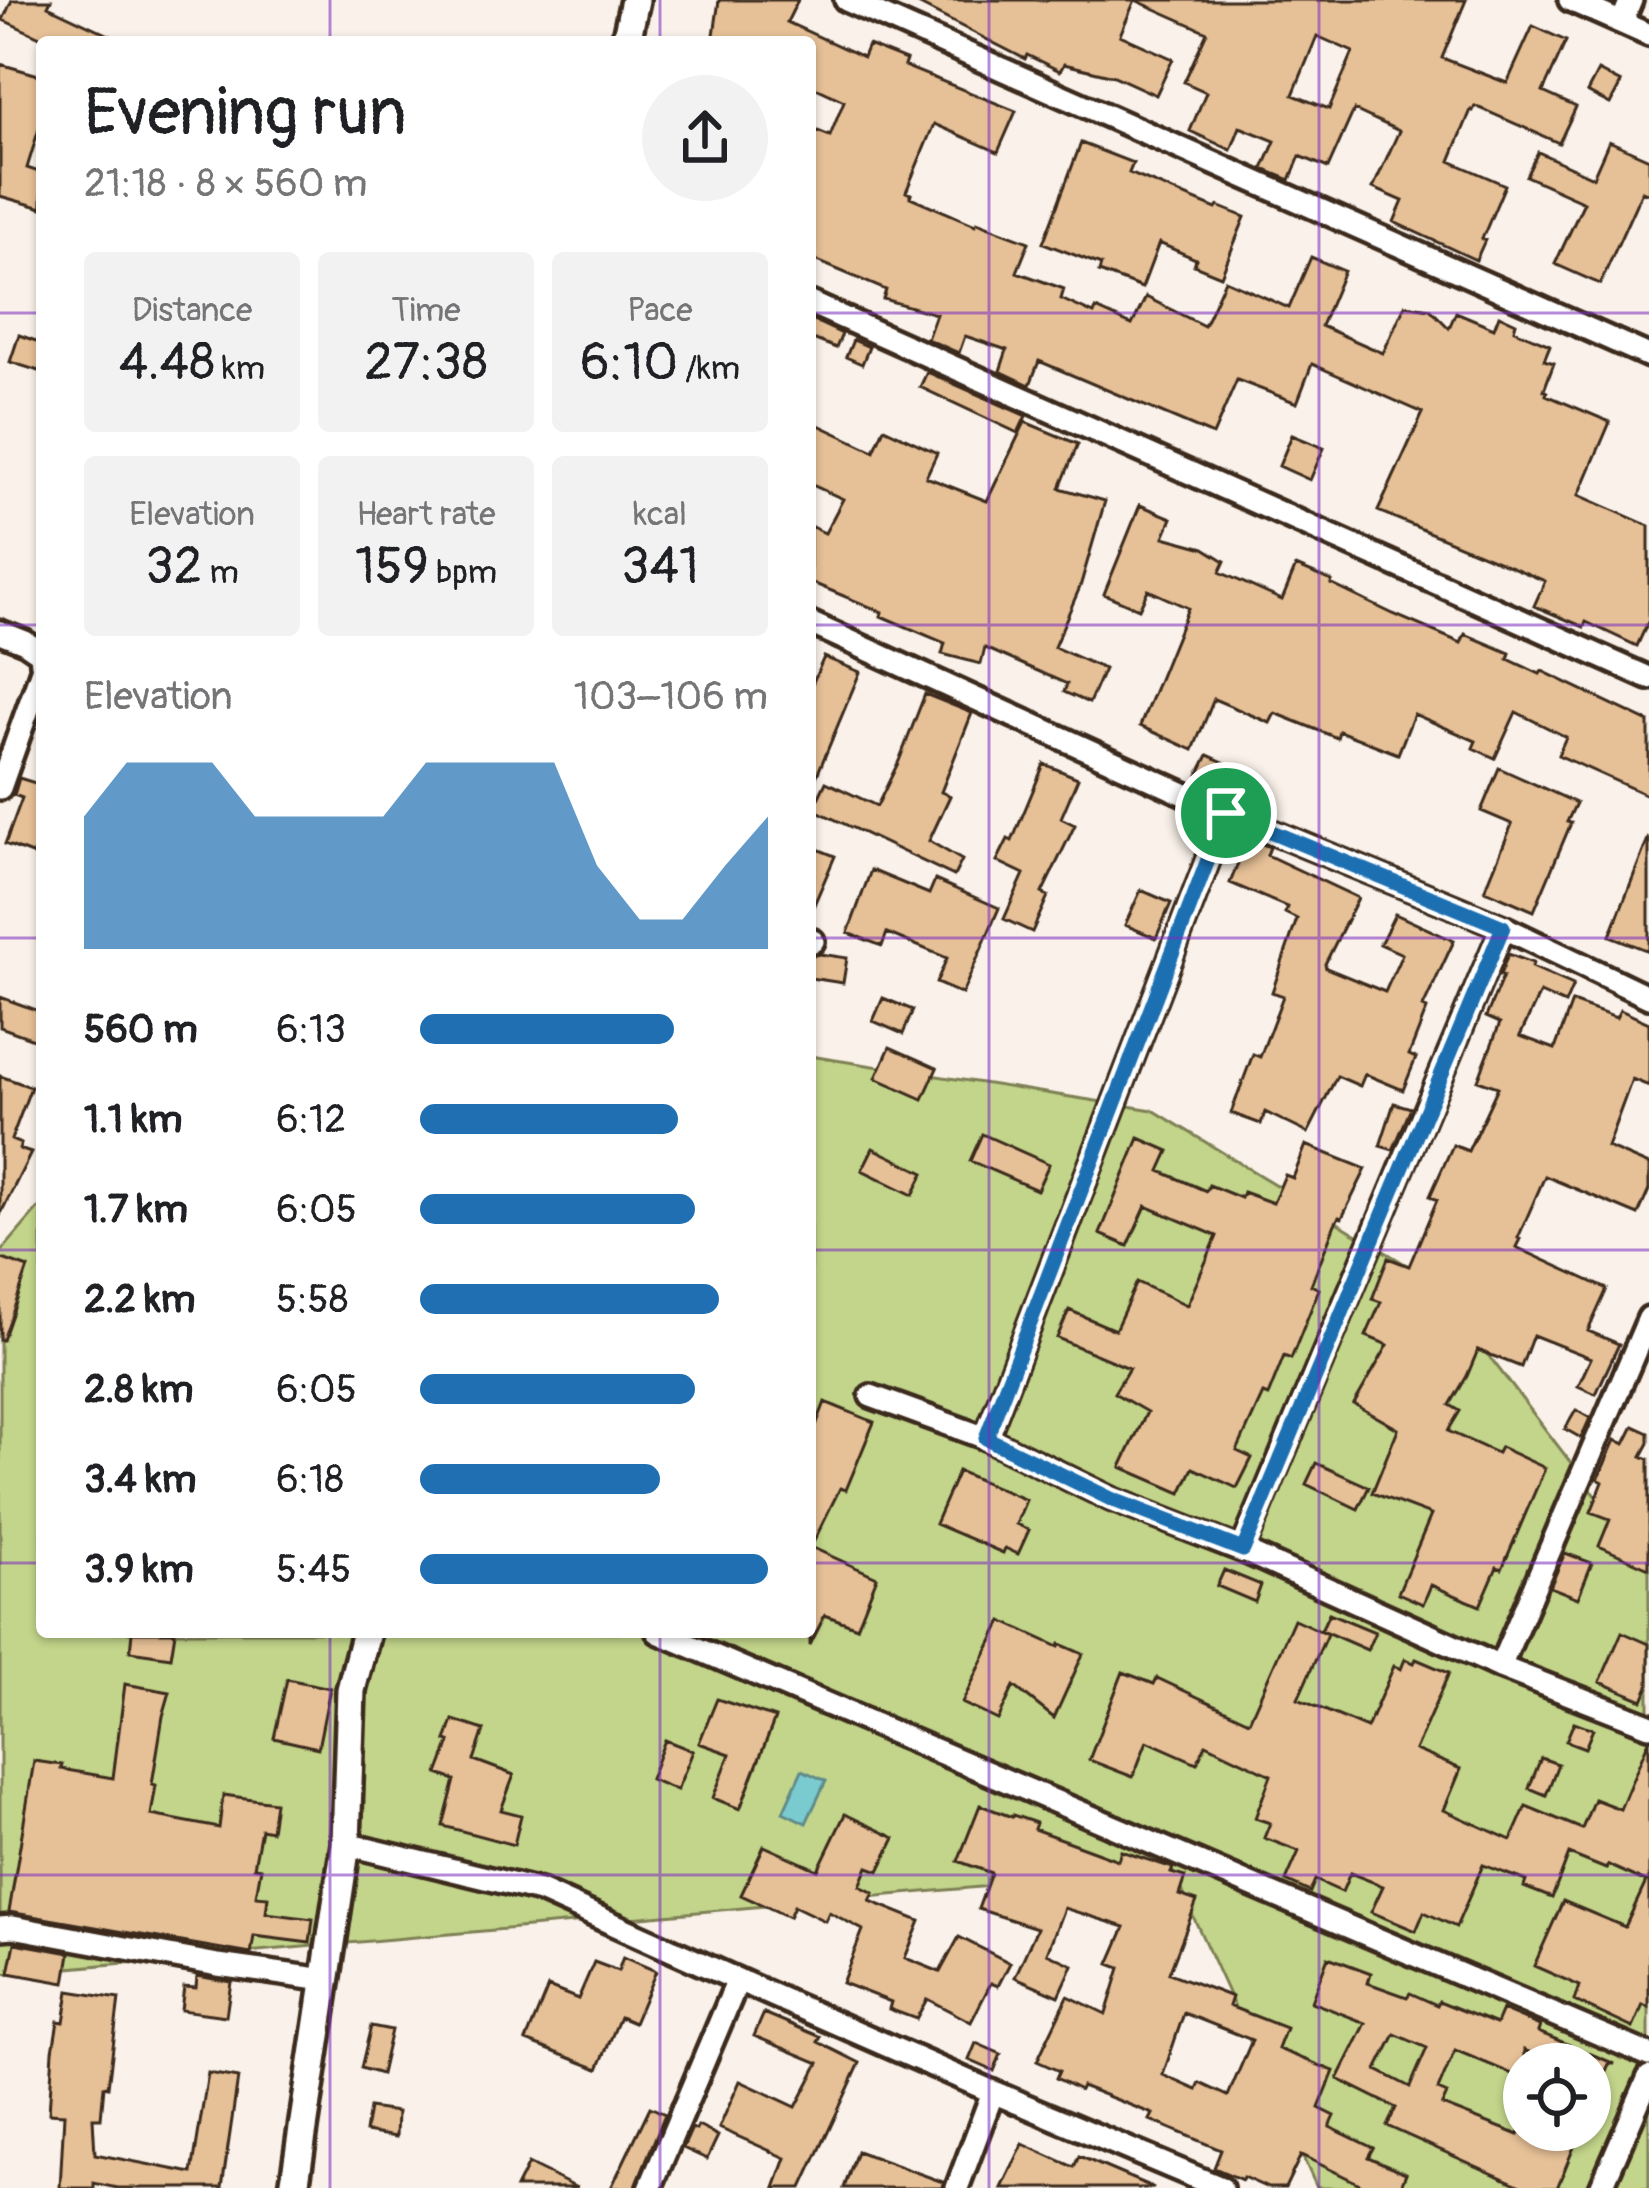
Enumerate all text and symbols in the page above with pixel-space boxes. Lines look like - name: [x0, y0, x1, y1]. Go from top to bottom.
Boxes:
- text: Evening run: [84, 72, 407, 155]
- button: share: [642, 75, 768, 201]
- text: 21:18 · 8 × 560 m: [84, 159, 368, 208]
- text: Distance: [132, 290, 252, 331]
- text: Time: [392, 290, 460, 331]
- text: Pace: [627, 290, 693, 331]
- text: 4.48: [119, 331, 215, 395]
- text: 27:38: [364, 331, 488, 395]
- text: 6:10: [580, 331, 678, 395]
- text: km: [215, 348, 265, 389]
- text: /km: [678, 348, 740, 389]
- text: Elevation: [129, 494, 255, 535]
- text: Heart rate: [356, 494, 496, 535]
- text: kcal: [633, 494, 687, 535]
- text: 32: [145, 535, 202, 599]
- text: 159: [355, 535, 429, 599]
- text: 341: [621, 535, 699, 599]
- text: m: [202, 552, 239, 593]
- text: bpm: [429, 552, 497, 593]
- text: Elevation: [84, 672, 233, 721]
- text: 103–106 m: [574, 672, 768, 721]
- pin: [1175, 762, 1277, 864]
- icon: arrive: [1193, 780, 1259, 846]
- text: 560 m: [84, 1005, 198, 1054]
- text: 6:13: [276, 1005, 346, 1054]
- text: 1.1 km: [84, 1095, 182, 1144]
- text: 6:12: [276, 1095, 346, 1144]
- text: 1.7 km: [84, 1185, 188, 1234]
- text: 6:05: [276, 1185, 357, 1234]
- text: 2.2 km: [84, 1275, 196, 1324]
- text: 5:58: [276, 1275, 348, 1324]
- text: 2.8 km: [84, 1365, 193, 1414]
- text: 6:05: [276, 1365, 357, 1414]
- text: 3.4 km: [84, 1455, 196, 1504]
- text: 6:18: [276, 1455, 344, 1504]
- text: 3.9 km: [84, 1545, 194, 1594]
- text: 5:45: [276, 1545, 351, 1594]
- map controls: [1503, 2043, 1611, 2151]
- button: locate: [1503, 2043, 1611, 2151]

